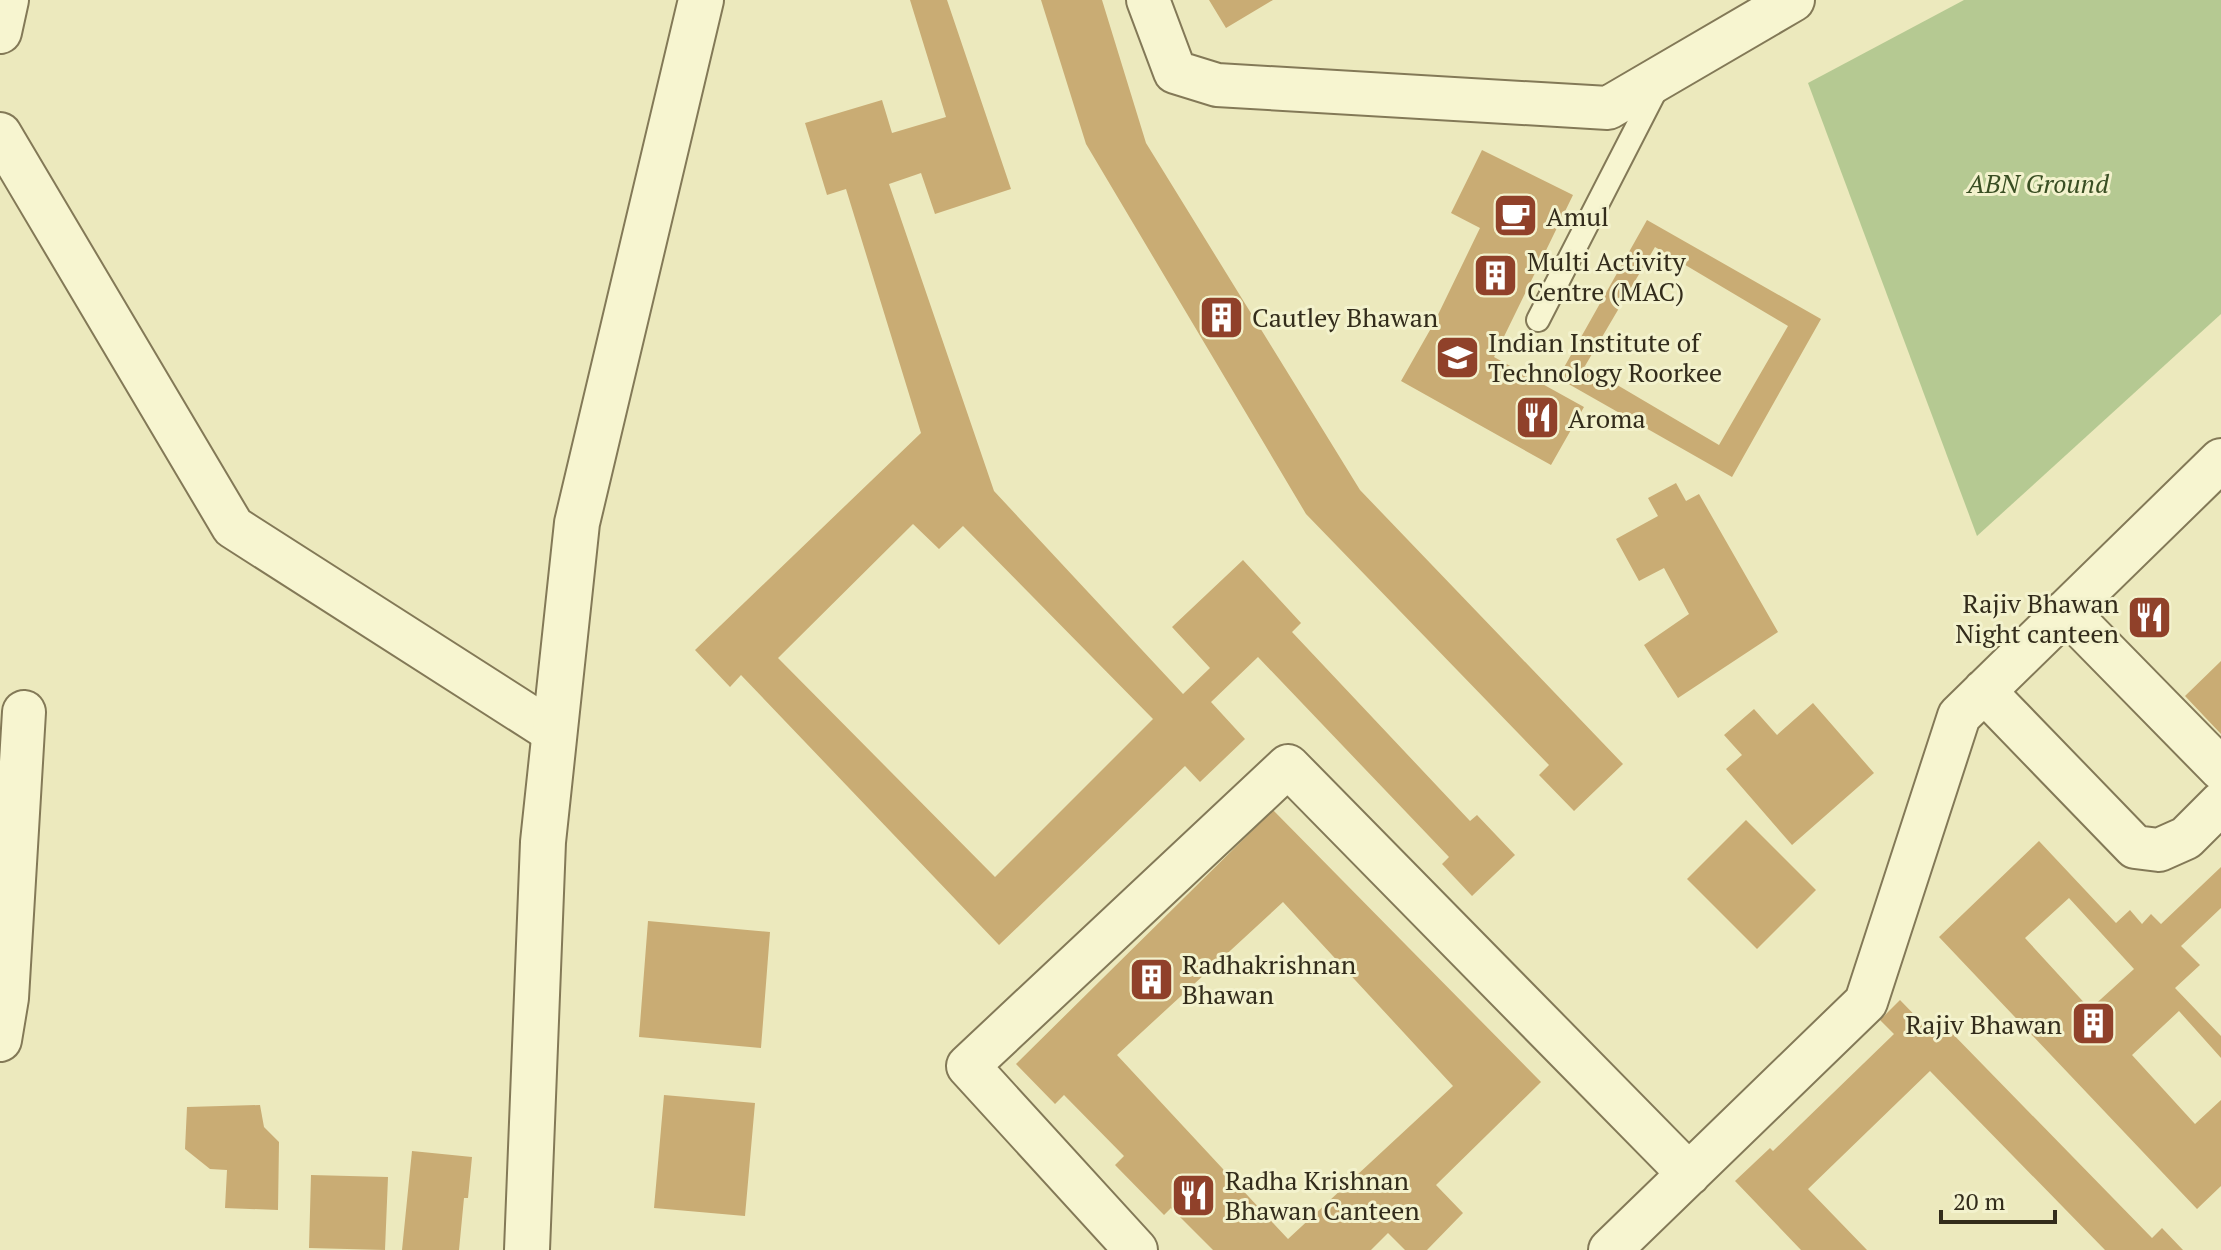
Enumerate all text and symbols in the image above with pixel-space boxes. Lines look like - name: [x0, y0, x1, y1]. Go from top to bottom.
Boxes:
- park label: ABN Ground: [1965, 166, 2110, 200]
- cafe icon: Amul: [1491, 192, 1539, 240]
- place label: Amul: [1546, 199, 1609, 233]
- place label: Multi Activity Centre (MAC): [1527, 244, 1687, 308]
- building icon: Multi Activity Centre (MAC): [1472, 252, 1520, 300]
- building icon: Cautley Bhawan: [1197, 293, 1245, 341]
- place label: Cautley Bhawan: [1252, 300, 1438, 334]
- place label: Indian Institute of Technology Roorkee: [1488, 325, 1722, 389]
- school or university icon: Indian Institute of Technology Roorkee: [1433, 333, 1481, 381]
- restaurant icon: Aroma: [1513, 394, 1561, 442]
- place label: Aroma: [1568, 401, 1646, 435]
- place label: Rajiv Bhawan Night canteen: [1955, 586, 2119, 650]
- restaurant icon: Rajiv Bhawan Night canteen: [2126, 594, 2174, 642]
- place label: Radhakrishnan Bhawan: [1182, 947, 1356, 1011]
- building icon: Radhakrishnan Bhawan: [1127, 955, 1175, 1003]
- building icon: Rajiv Bhawan: [2069, 1000, 2117, 1048]
- place label: Rajiv Bhawan: [1906, 1007, 2062, 1041]
- place label: Radha Krishnan Bhawan Canteen: [1225, 1163, 1420, 1227]
- restaurant icon: Radha Krishnan Bhawan Canteen: [1170, 1171, 1218, 1219]
- scale bar: [1941, 1174, 2055, 1224]
- text: 20 m: [1953, 1185, 2005, 1217]

